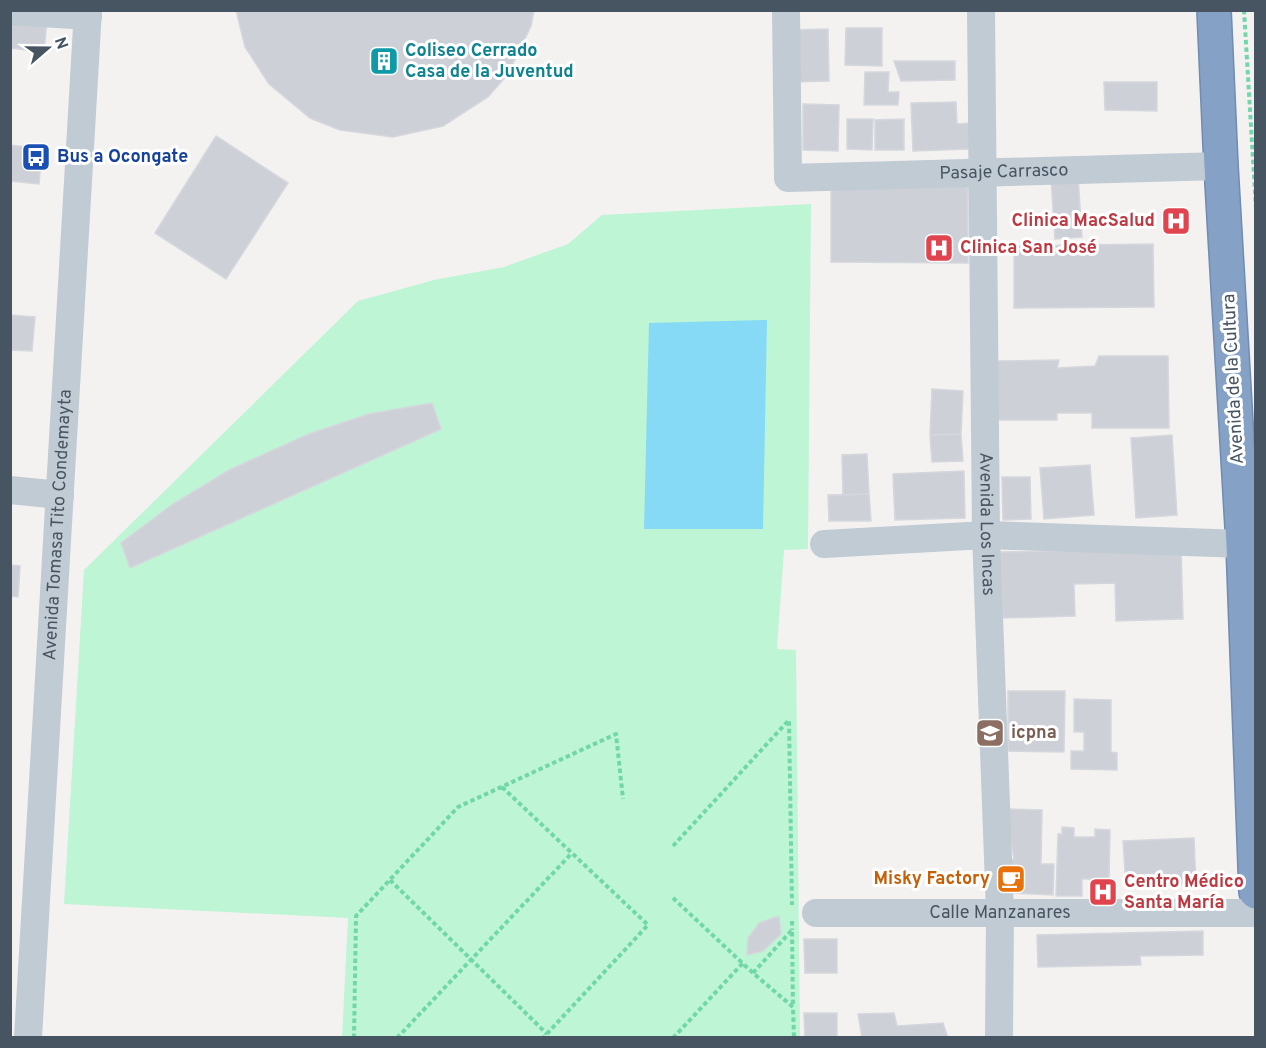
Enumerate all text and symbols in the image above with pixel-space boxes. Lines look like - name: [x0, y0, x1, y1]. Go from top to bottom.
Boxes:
- north arrow: [18, 18, 78, 78]
- text: N: [49, 35, 72, 52]
- place label: Coliseo Cerrado Casa de la Juventud: [405, 40, 574, 84]
- building icon: Coliseo Cerrado Casa de la Juventud: [368, 45, 400, 77]
- bus stop icon: Bus a Ocongate: [20, 141, 52, 173]
- place label: Bus a Ocongate: [57, 146, 188, 169]
- street label: Pasaje Carrasco: [939, 159, 1069, 185]
- hospital icon: Clinica MacSalud: [1160, 205, 1192, 237]
- place label: Clinica MacSalud: [1012, 210, 1155, 233]
- hospital icon: Clinica San José: [923, 232, 955, 264]
- place label: Clinica San José: [960, 237, 1097, 260]
- street label: Avenida de la Cultura: [1218, 293, 1250, 465]
- street label: Avenida Tomasa Tito Condemayta: [39, 389, 77, 661]
- street label: Avenida Los Incas: [974, 452, 1000, 596]
- school or university icon: icpna: [974, 717, 1006, 749]
- place label: icpna: [1011, 722, 1057, 745]
- cafe icon: Misky Factory: [995, 863, 1027, 895]
- place label: Misky Factory: [874, 868, 990, 891]
- place label: Centro Médico Santa María: [1124, 871, 1244, 915]
- hospital icon: Centro Médico Santa María: [1087, 876, 1119, 908]
- street label: Calle Manzanares: [929, 902, 1071, 925]

